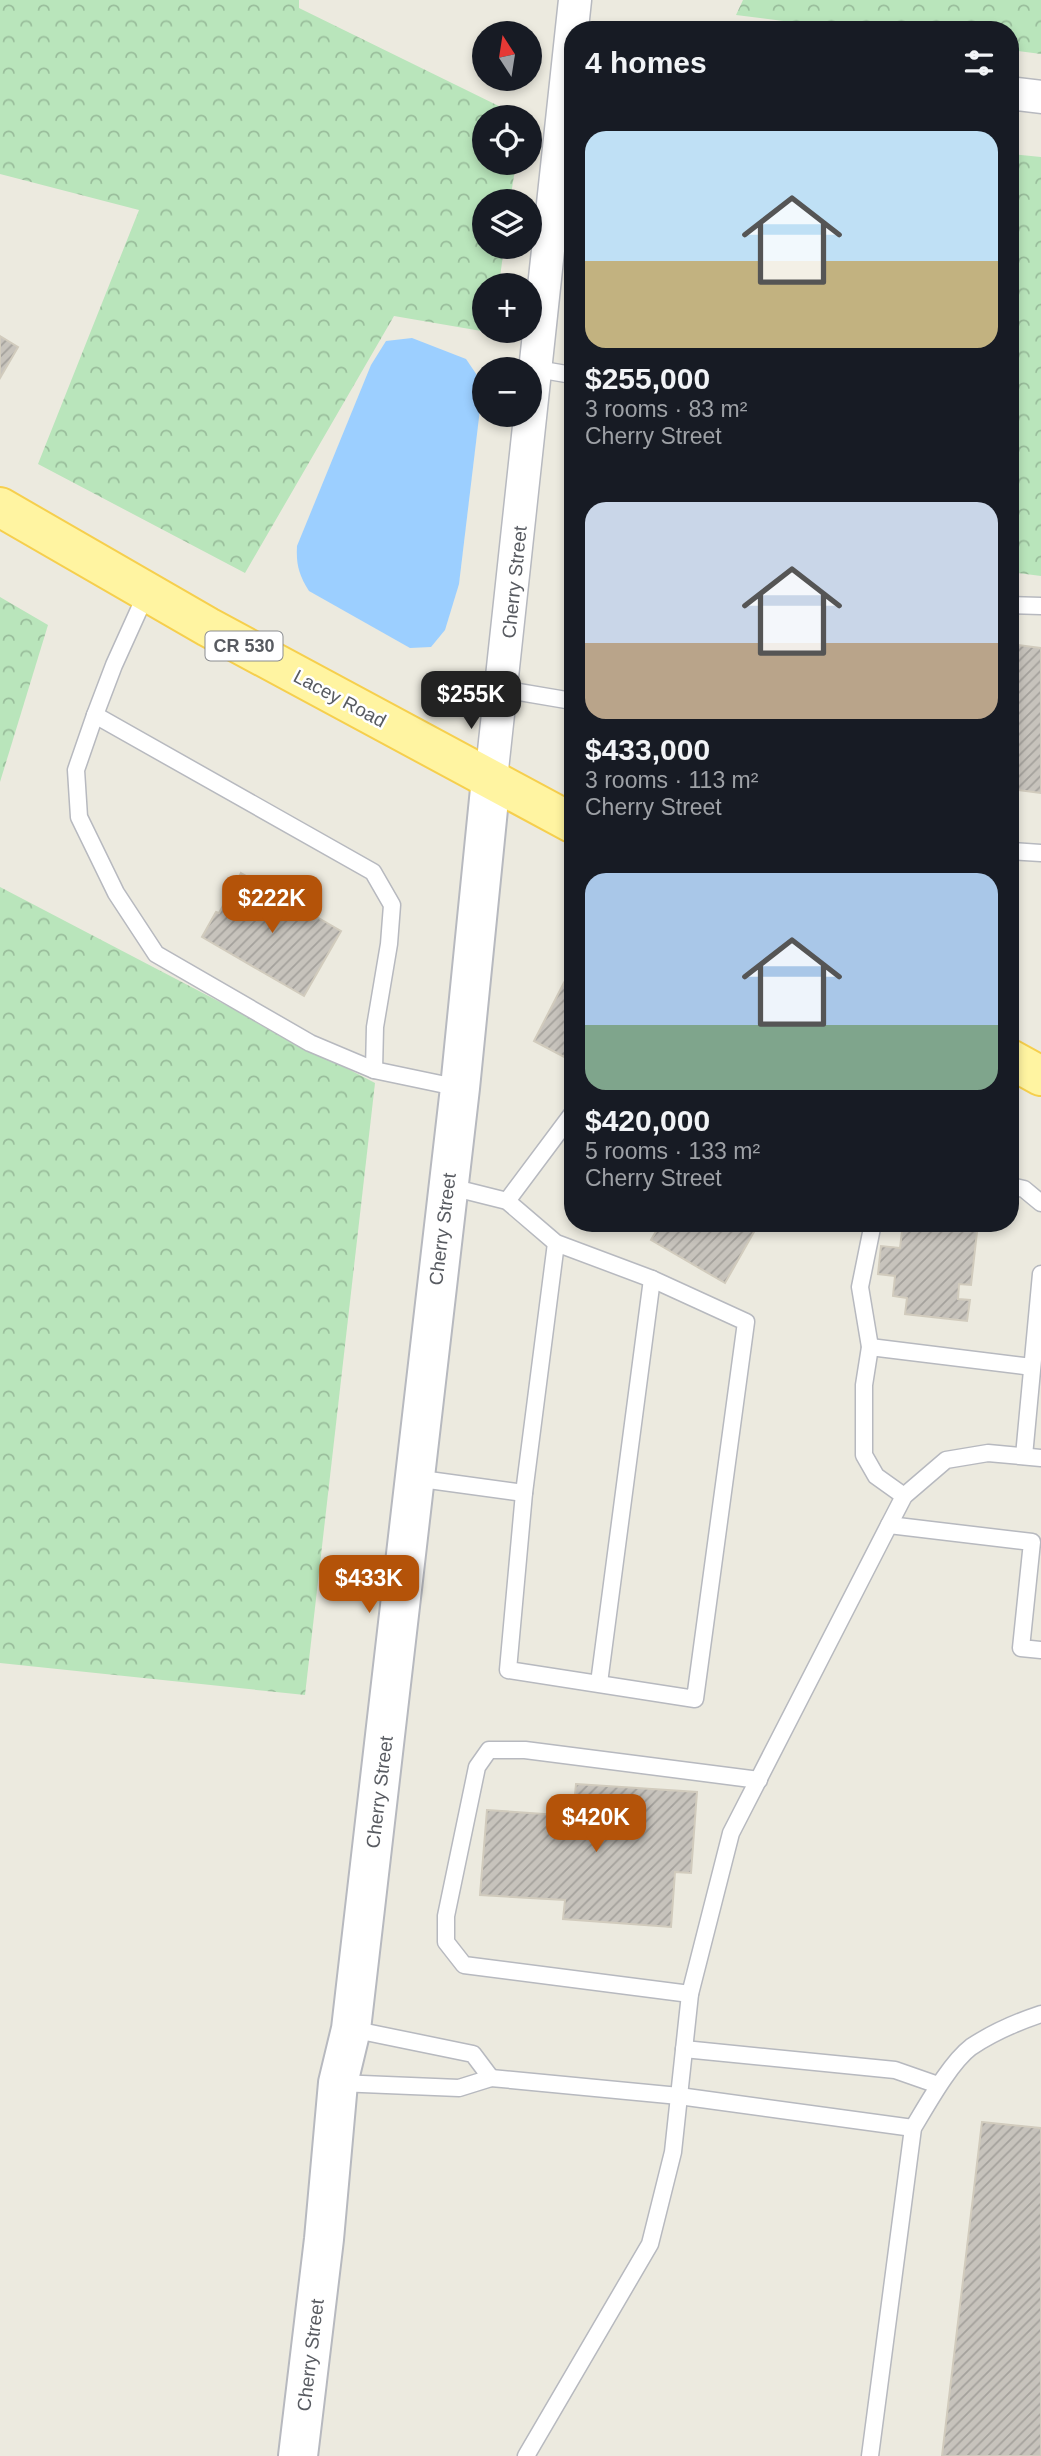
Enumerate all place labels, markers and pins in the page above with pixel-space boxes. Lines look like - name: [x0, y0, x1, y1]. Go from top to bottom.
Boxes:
- pin: $255K: [422, 672, 520, 731]
- pin: $222K: [223, 876, 321, 935]
- pin: $433K: [320, 1556, 418, 1615]
- pin: $420K: [547, 1794, 645, 1854]

